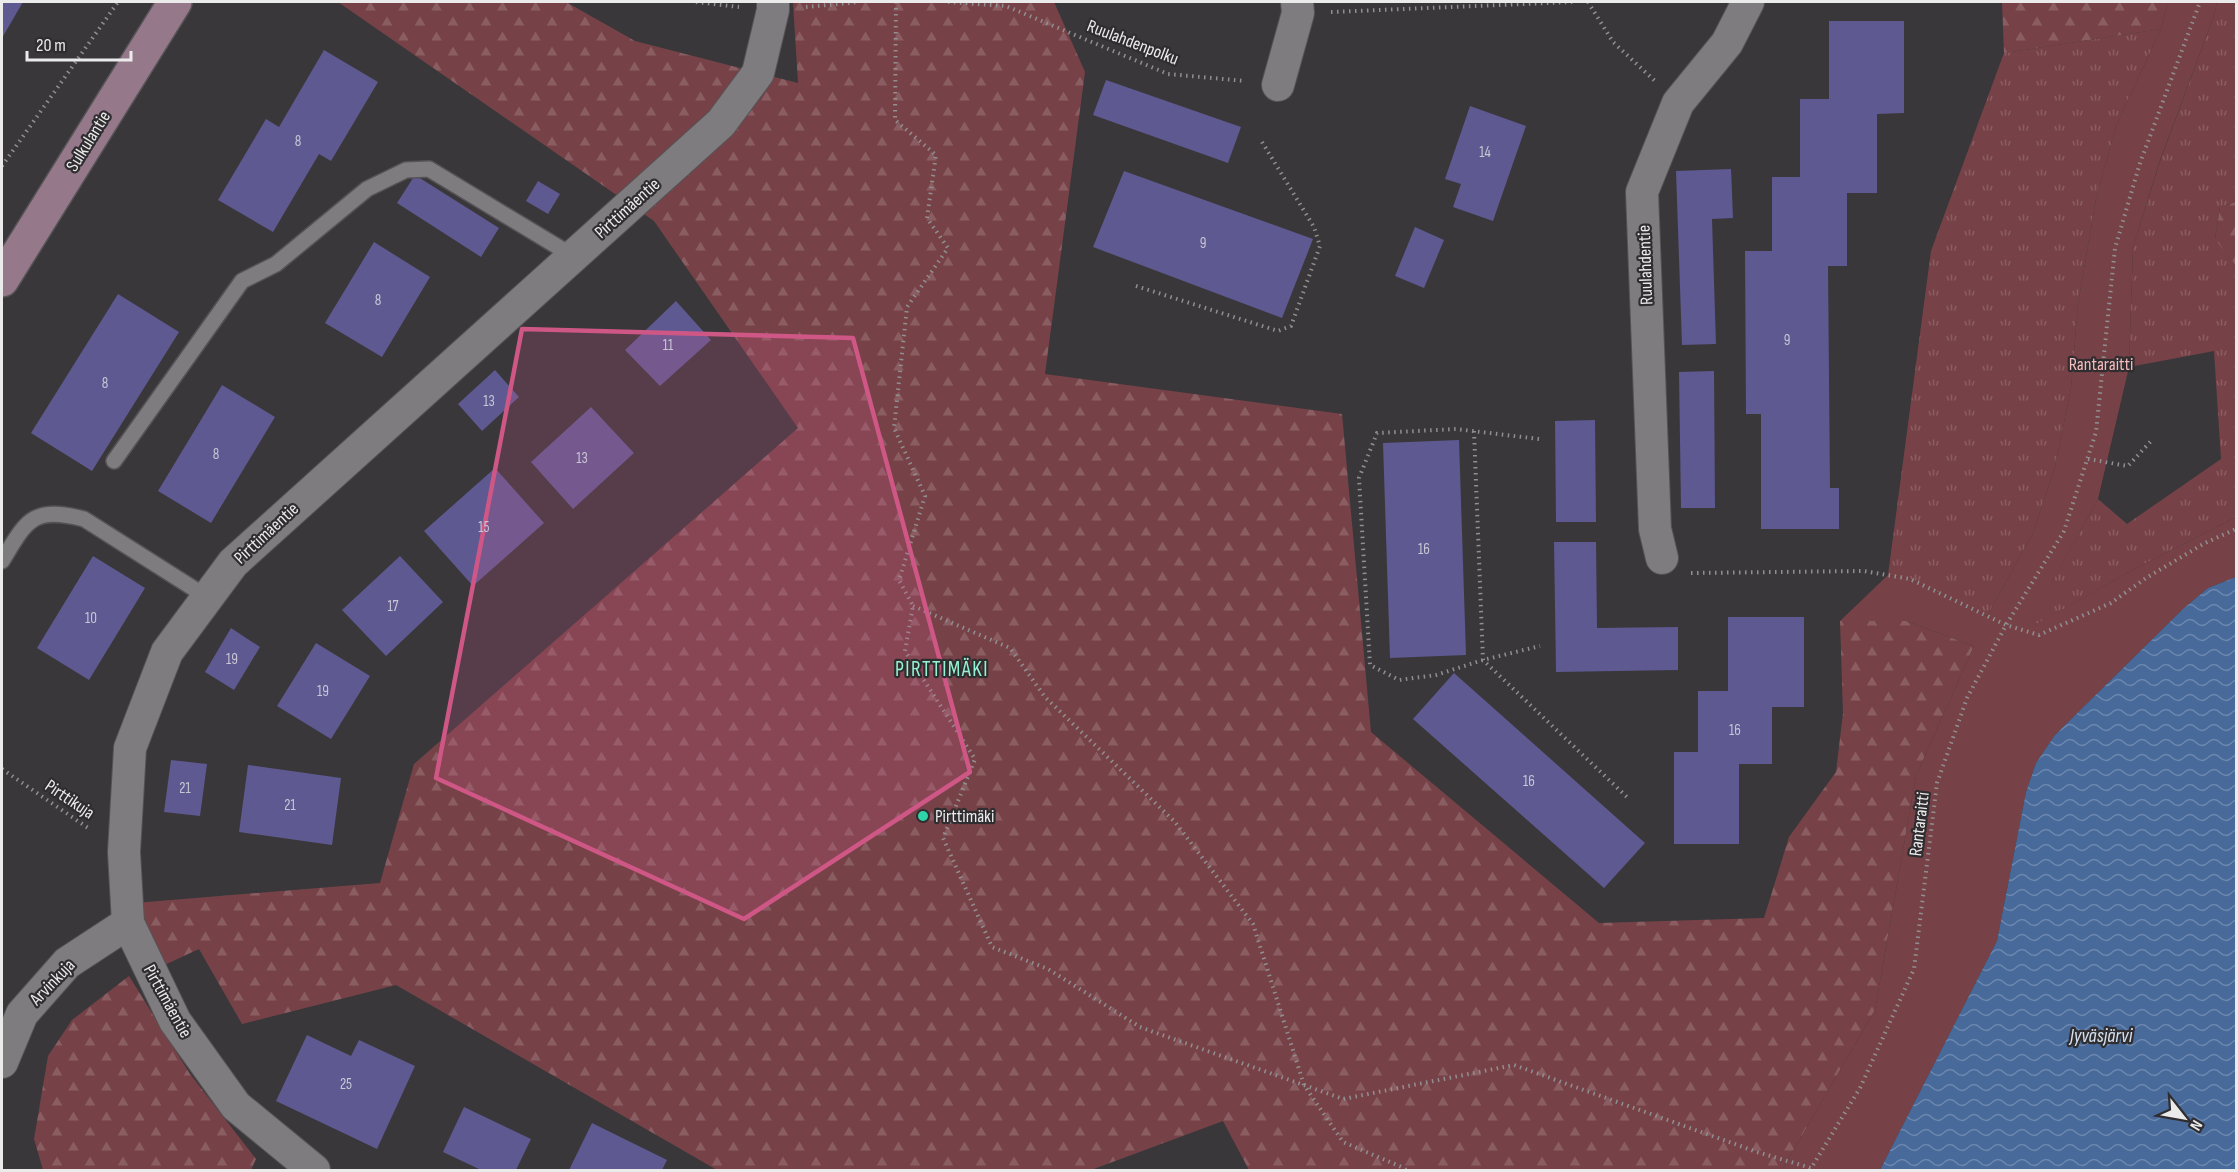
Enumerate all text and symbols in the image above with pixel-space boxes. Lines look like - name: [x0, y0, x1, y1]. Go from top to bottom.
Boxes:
- street label: Ruulahdenpolku: [1084, 15, 1182, 70]
- scale bar: [27, 24, 130, 62]
- text: 20 m: [36, 35, 66, 56]
- street label: Sulkulantie: [62, 107, 115, 175]
- house number: 8: [295, 132, 301, 151]
- house number: 14: [1479, 143, 1491, 162]
- street label: Pirttimäentie: [590, 174, 664, 243]
- street label: Ruulahdentie: [1634, 225, 1657, 305]
- house number: 9: [1200, 234, 1206, 253]
- house number: 8: [375, 291, 381, 310]
- house number: 9: [1784, 331, 1790, 350]
- house number: 11: [663, 336, 674, 355]
- park label: Rantaraitti: [2069, 354, 2133, 375]
- house number: 8: [102, 374, 108, 393]
- house number: 13: [483, 392, 495, 411]
- house number: 8: [213, 445, 219, 464]
- house number: 13: [576, 449, 588, 468]
- street label: Pirttimäentie: [230, 498, 303, 568]
- house number: 15: [478, 518, 490, 537]
- house number: 16: [1418, 540, 1430, 559]
- house number: 17: [387, 597, 399, 616]
- house number: 10: [85, 609, 97, 628]
- house number: 19: [226, 650, 238, 669]
- district label: PIRTTIMÄKI: [895, 657, 989, 682]
- house number: 19: [317, 682, 329, 701]
- house number: 16: [1729, 721, 1741, 740]
- house number: 16: [1523, 772, 1535, 791]
- street label: Pirttikuja: [41, 775, 99, 824]
- house number: 21: [179, 779, 191, 798]
- street label: Rantaraitti: [1905, 791, 1934, 857]
- house number: 21: [284, 796, 296, 815]
- place label: Pirttimäki: [935, 806, 994, 827]
- marker: Pirttimäki: [916, 809, 930, 823]
- street label: Arvinkuja: [25, 955, 79, 1010]
- street label: Pirttimäentie: [139, 961, 196, 1041]
- water label: Jyväsjärvi: [2069, 1024, 2134, 1048]
- house number: 25: [340, 1075, 352, 1094]
- north arrow: [2154, 1088, 2214, 1148]
- text: N: [2185, 1116, 2206, 1134]

